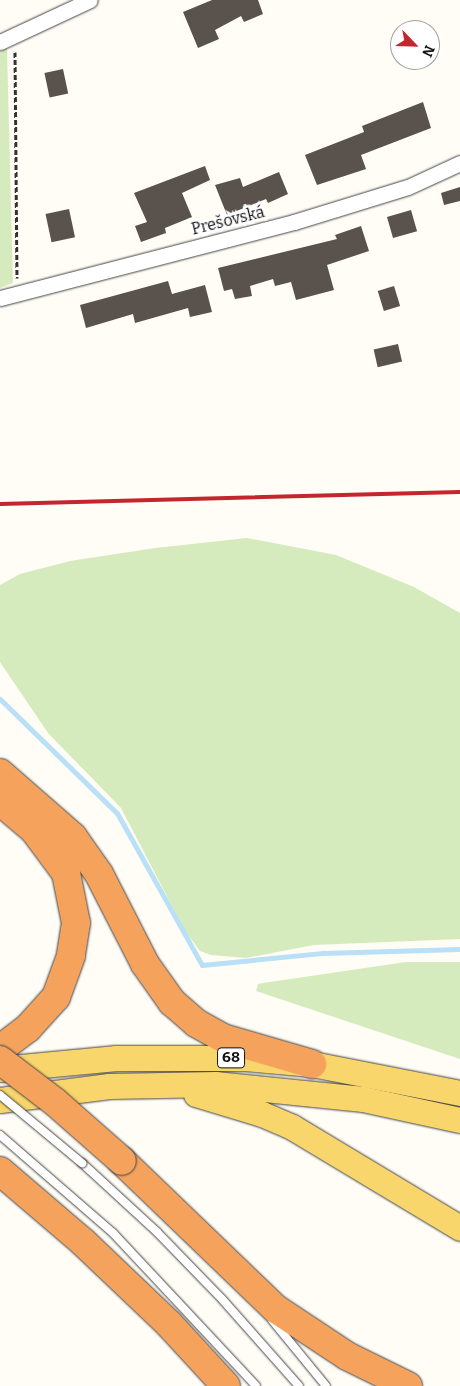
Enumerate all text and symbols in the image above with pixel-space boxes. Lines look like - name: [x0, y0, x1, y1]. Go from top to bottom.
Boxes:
- north arrow: [390, 20, 440, 70]
- text: N: [418, 43, 438, 59]
- street label: Prešovská: [189, 203, 267, 239]
- road number: 68: [216, 1046, 246, 1070]

